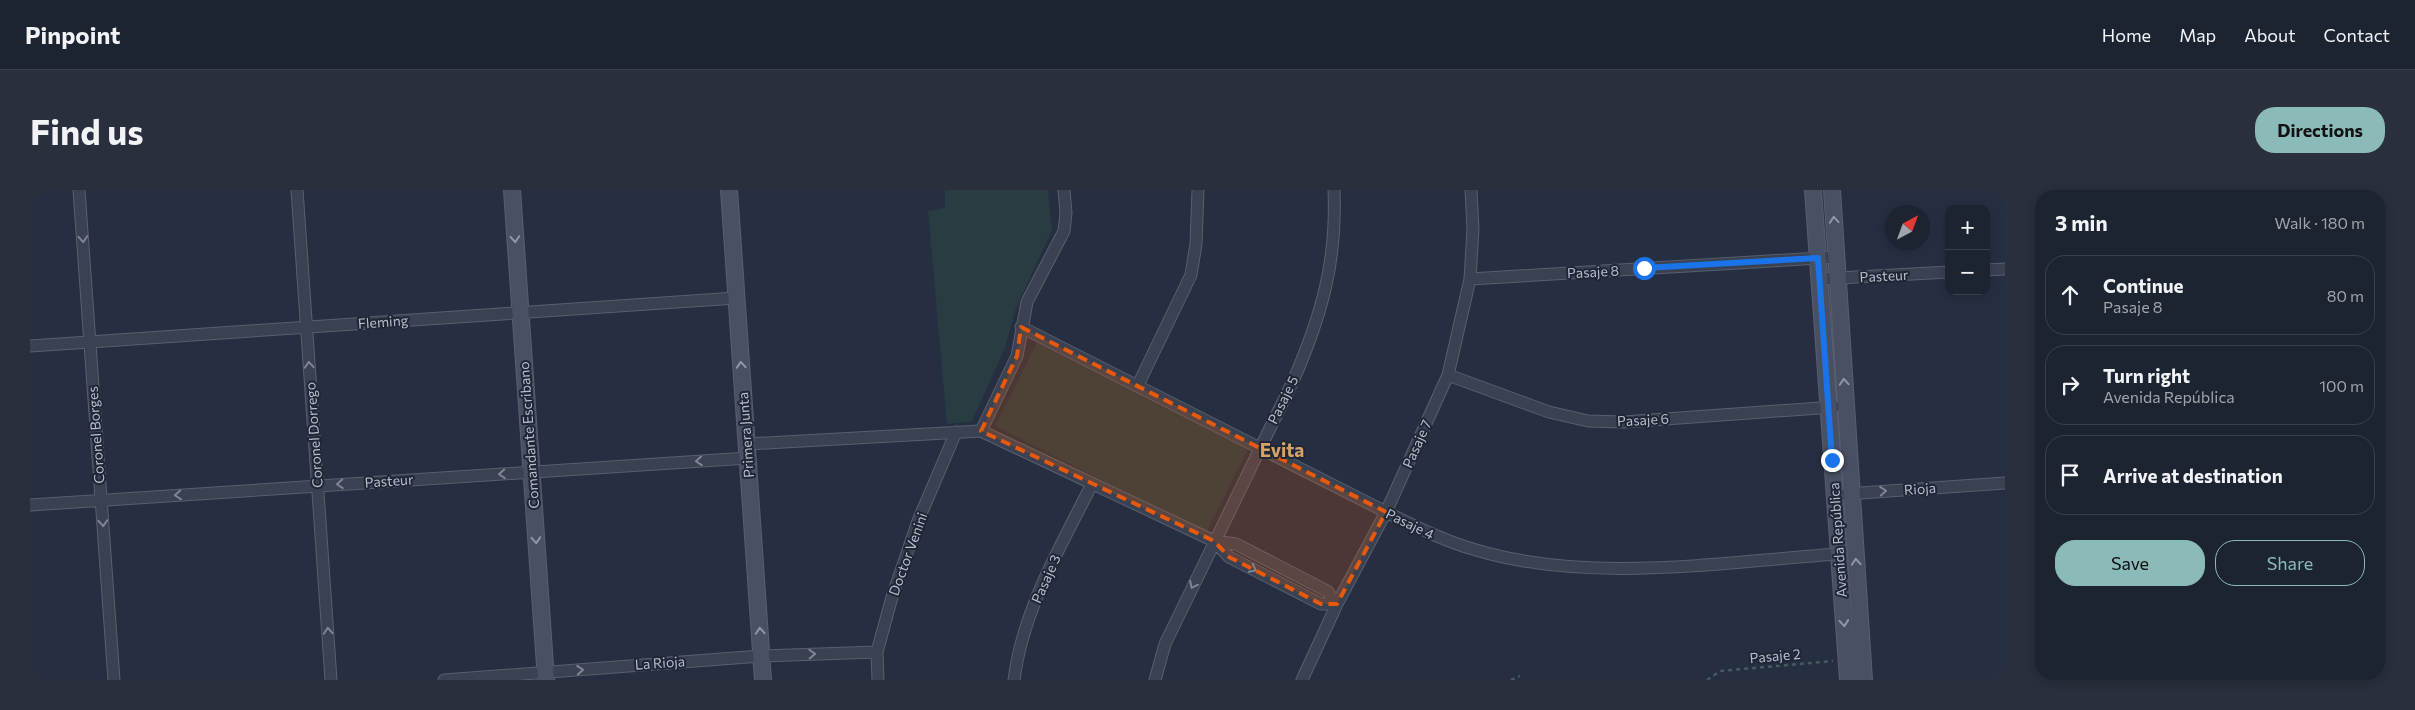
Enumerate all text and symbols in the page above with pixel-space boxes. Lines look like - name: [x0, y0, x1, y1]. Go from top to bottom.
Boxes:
- text: Pinpoint: [25, 20, 120, 49]
- text: Home: [2102, 24, 2151, 46]
- text: Map: [2179, 24, 2216, 46]
- text: About: [2244, 24, 2296, 46]
- text: Contact: [2324, 24, 2390, 46]
- button: Directions: [2255, 107, 2385, 153]
- text: Find us: [30, 109, 144, 152]
- north arrow: [1885, 205, 1930, 250]
- map controls: [1945, 205, 1990, 295]
- button: +: [1945, 205, 1990, 250]
- text: 3 min: [2055, 210, 2108, 235]
- text: Walk · 180 m: [2275, 213, 2365, 232]
- one-way arrow: [1828, 215, 1839, 223]
- one-way arrow: [77, 235, 88, 243]
- one-way arrow: [510, 235, 521, 243]
- button: −: [1945, 250, 1990, 295]
- route start: [1633, 257, 1656, 280]
- street label: Pasaje 8: [1567, 262, 1619, 281]
- street label: Pasteur: [1859, 266, 1909, 285]
- text: Continue: [2103, 274, 2183, 297]
- icon: ahead: [2056, 281, 2084, 309]
- text: 80 m: [2327, 286, 2364, 305]
- text: Pasaje 8: [2103, 297, 2162, 316]
- street label: Fleming: [357, 311, 409, 332]
- one-way arrow: [304, 360, 315, 368]
- one-way arrow: [736, 360, 747, 368]
- street label: Comandante Escribano: [515, 361, 542, 509]
- text: Turn right: [2103, 364, 2190, 387]
- icon: right: [2056, 371, 2084, 399]
- street label: Pasaje 5: [1264, 373, 1301, 427]
- text: 100 m: [2319, 376, 2364, 395]
- one-way arrow: [1839, 378, 1850, 386]
- street label: Coronel Dorrego: [301, 382, 326, 489]
- street label: Coronel Borges: [84, 386, 107, 484]
- text: Avenida República: [2103, 387, 2235, 406]
- street label: Primera Junta: [734, 392, 757, 479]
- street label: Pasaje 6: [1617, 410, 1669, 429]
- street label: Pasaje 7: [1398, 417, 1435, 470]
- district label: Evita: [1260, 438, 1304, 461]
- route end: [1821, 449, 1844, 472]
- one-way arrow: [695, 455, 703, 466]
- icon: arrive: [2056, 461, 2084, 489]
- text: Arrive at destination: [2103, 464, 2283, 487]
- one-way arrow: [498, 468, 506, 479]
- street label: Pasteur: [364, 470, 414, 491]
- one-way arrow: [335, 479, 343, 490]
- street label: Rioja: [1903, 479, 1937, 498]
- street label: Avenida República: [1825, 482, 1850, 598]
- one-way arrow: [1879, 486, 1887, 497]
- one-way arrow: [173, 489, 181, 500]
- street label: Pasaje 4: [1383, 505, 1438, 543]
- street label: Doctor Venini: [885, 510, 930, 598]
- one-way arrow: [97, 519, 108, 527]
- one-way arrow: [531, 537, 542, 545]
- button: Save: [2055, 540, 2205, 586]
- button: Share: [2215, 540, 2365, 586]
- street label: Pasaje 3: [1027, 552, 1064, 606]
- one-way arrow: [1851, 557, 1862, 565]
- one-way arrow: [1248, 563, 1257, 573]
- one-way arrow: [1189, 580, 1199, 589]
- one-way arrow: [1838, 619, 1849, 627]
- one-way arrow: [322, 627, 333, 635]
- one-way arrow: [754, 627, 765, 635]
- street label: Pasaje 2: [1749, 645, 1801, 666]
- one-way arrow: [808, 649, 816, 659]
- street label: La Rioja: [634, 652, 686, 673]
- one-way arrow: [576, 664, 584, 675]

